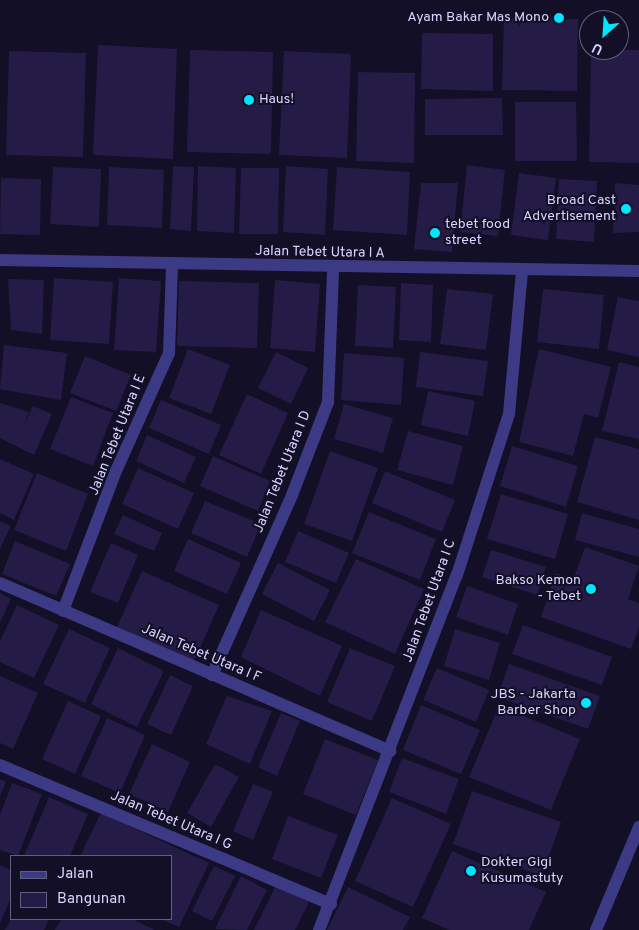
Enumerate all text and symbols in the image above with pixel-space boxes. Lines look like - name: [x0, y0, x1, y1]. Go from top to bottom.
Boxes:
- place label: Ayam Bakar Mas Mono: [407, 10, 549, 26]
- north arrow: [579, 10, 629, 60]
- marker: Ayam Bakar Mas Mono: [553, 12, 565, 24]
- text: U: [589, 38, 606, 58]
- place label: Haus!: [259, 92, 294, 108]
- marker: Haus!: [243, 94, 255, 106]
- place label: Broad Cast Advertisement: [523, 193, 616, 226]
- marker: Broad Cast Advertisement: [620, 203, 632, 215]
- place label: tebet food street: [445, 217, 510, 250]
- marker: tebet food street: [429, 227, 441, 239]
- street label: Jalan Tebet Utara I A: [254, 243, 386, 263]
- street label: Jalan Tebet Utara I E: [86, 372, 150, 498]
- street label: Jalan Tebet Utara I D: [251, 408, 315, 536]
- street label: Jalan Tebet Utara I C: [400, 537, 460, 665]
- place label: Bakso Kemon - Tebet: [495, 573, 581, 606]
- marker: Bakso Kemon - Tebet: [585, 583, 597, 595]
- street label: Jalan Tebet Utara I F: [138, 621, 264, 687]
- place label: JBS - Jakarta Barber Shop: [491, 687, 576, 720]
- marker: JBS - Jakarta Barber Shop: [580, 697, 592, 709]
- street label: Jalan Tebet Utara I G: [107, 788, 235, 854]
- legend: [10, 855, 172, 920]
- place label: Dokter Gigi Kusumastuty: [481, 855, 563, 888]
- text: Jalan: [57, 865, 94, 884]
- marker: Dokter Gigi Kusumastuty: [465, 865, 477, 877]
- text: Bangunan: [57, 890, 126, 909]

